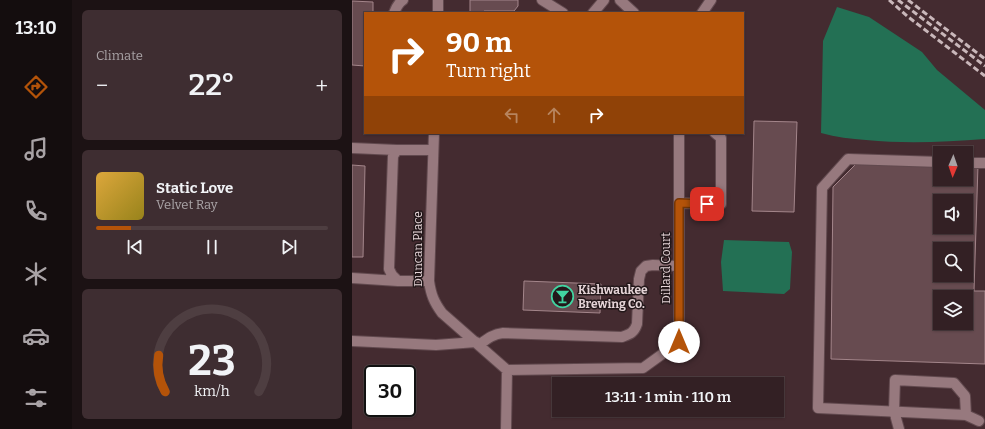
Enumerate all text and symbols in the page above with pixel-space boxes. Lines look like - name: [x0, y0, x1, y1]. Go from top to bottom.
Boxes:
- text: 13:10: [15, 17, 57, 39]
- text: 90 m: [446, 26, 512, 59]
- icon: right: [380, 28, 432, 80]
- text: Climate: [96, 48, 143, 63]
- text: Turn right: [446, 60, 531, 82]
- text: 22°: [188, 67, 235, 103]
- text: −: [96, 72, 108, 99]
- text: +: [315, 72, 328, 99]
- icon: directions: [22, 73, 50, 101]
- icon: left: [501, 104, 523, 126]
- icon: ahead: [543, 104, 565, 126]
- icon: right: [585, 104, 607, 126]
- icon: music: [22, 135, 50, 163]
- north arrow: [933, 146, 973, 186]
- map controls: [933, 146, 973, 330]
- text: Static Love: [156, 179, 233, 197]
- pin: [690, 187, 724, 221]
- icon: arrive: [696, 193, 718, 215]
- button: sound: [933, 194, 973, 234]
- icon: phone: [22, 197, 50, 225]
- text: Velvet Ray: [156, 197, 218, 212]
- street label: Duncan Place: [411, 211, 425, 287]
- street label: Dillard Court: [659, 232, 673, 304]
- icon: previous: [124, 236, 146, 258]
- icon: pause: [201, 236, 223, 258]
- icon: next: [278, 236, 300, 258]
- button: search: [933, 242, 973, 282]
- icon: climate: [22, 260, 50, 288]
- place label: Kishwaukee Brewing Co.: [578, 283, 648, 311]
- bar icon: Kishwaukee Brewing Co.: [549, 284, 575, 310]
- button: layers: [933, 290, 973, 330]
- position arrow: [658, 321, 700, 363]
- icon: car: [22, 322, 50, 350]
- text: 23: [188, 336, 236, 386]
- speed limit sign: 30: [364, 365, 416, 417]
- text: km/h: [194, 383, 230, 400]
- icon: filters: [22, 384, 50, 412]
- text: 13:11 · 1 min · 110 m: [605, 388, 731, 406]

